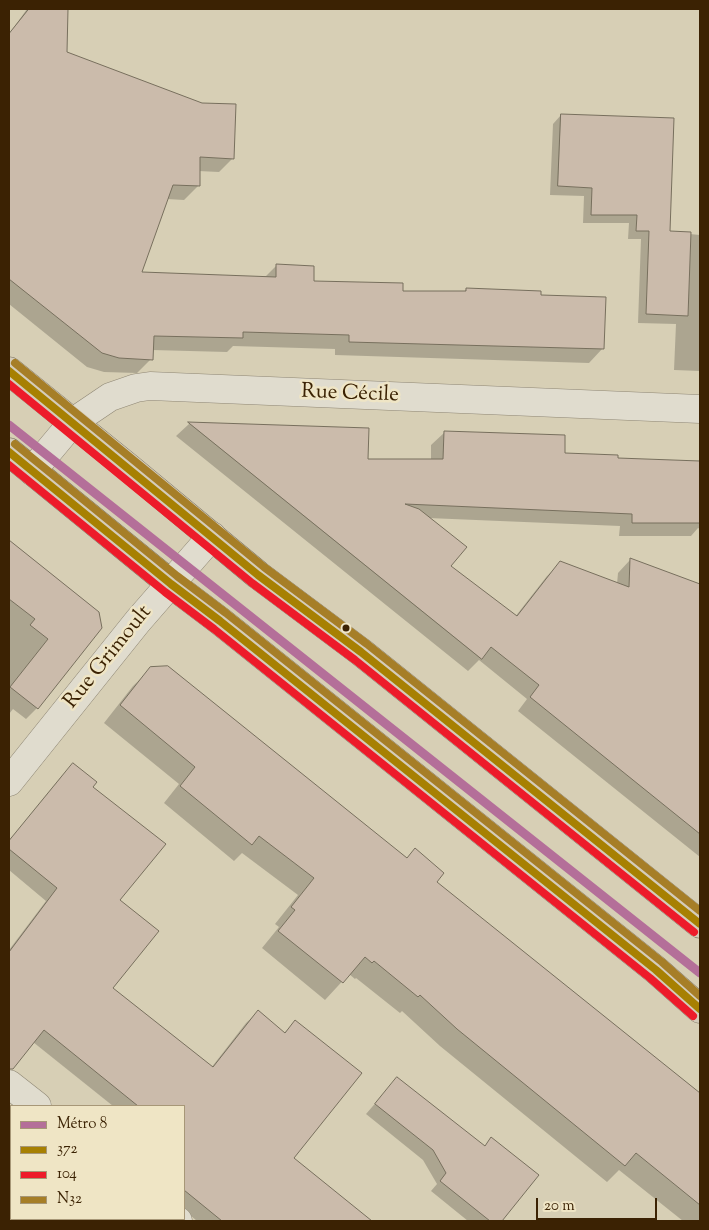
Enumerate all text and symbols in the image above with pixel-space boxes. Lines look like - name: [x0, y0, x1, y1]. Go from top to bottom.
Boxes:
- street label: Rue Cécile: [301, 381, 399, 409]
- street label: Rue Grimoult: [60, 601, 158, 715]
- unlabelled marker: [341, 623, 351, 633]
- legend: [10, 1105, 185, 1220]
- text: Métro 8: [57, 1114, 107, 1135]
- text: 372: [57, 1139, 77, 1160]
- text: 104: [57, 1164, 77, 1185]
- scale bar: [539, 1188, 660, 1220]
- text: N32: [57, 1189, 82, 1210]
- text: 20 m: [544, 1196, 575, 1217]

